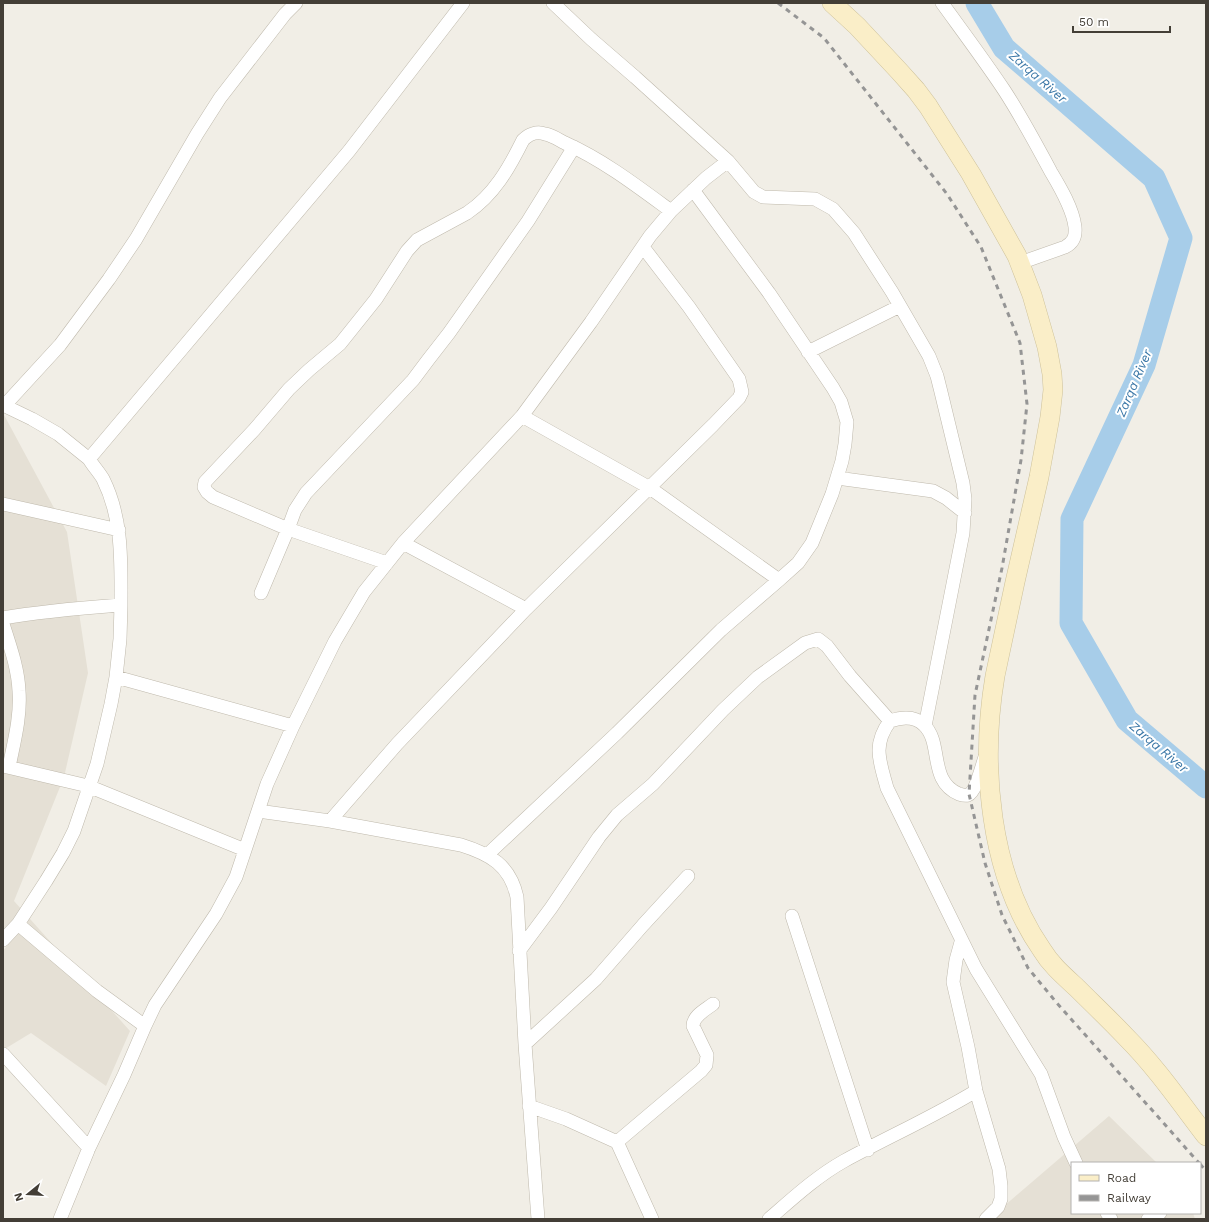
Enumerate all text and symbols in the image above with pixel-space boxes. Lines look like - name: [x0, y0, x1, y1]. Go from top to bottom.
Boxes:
- scale bar: [1073, 8, 1170, 34]
- text: 50 m: [1079, 15, 1109, 29]
- water label: Zarqa River: [1005, 47, 1071, 107]
- water label: Zarqa River: [1113, 346, 1155, 420]
- water label: Zarqa River: [1126, 718, 1192, 776]
- legend: [1071, 1162, 1201, 1214]
- text: Road: [1107, 1171, 1136, 1185]
- north arrow: [8, 1174, 48, 1214]
- text: N: [12, 1191, 26, 1203]
- text: Railway: [1107, 1191, 1152, 1205]

